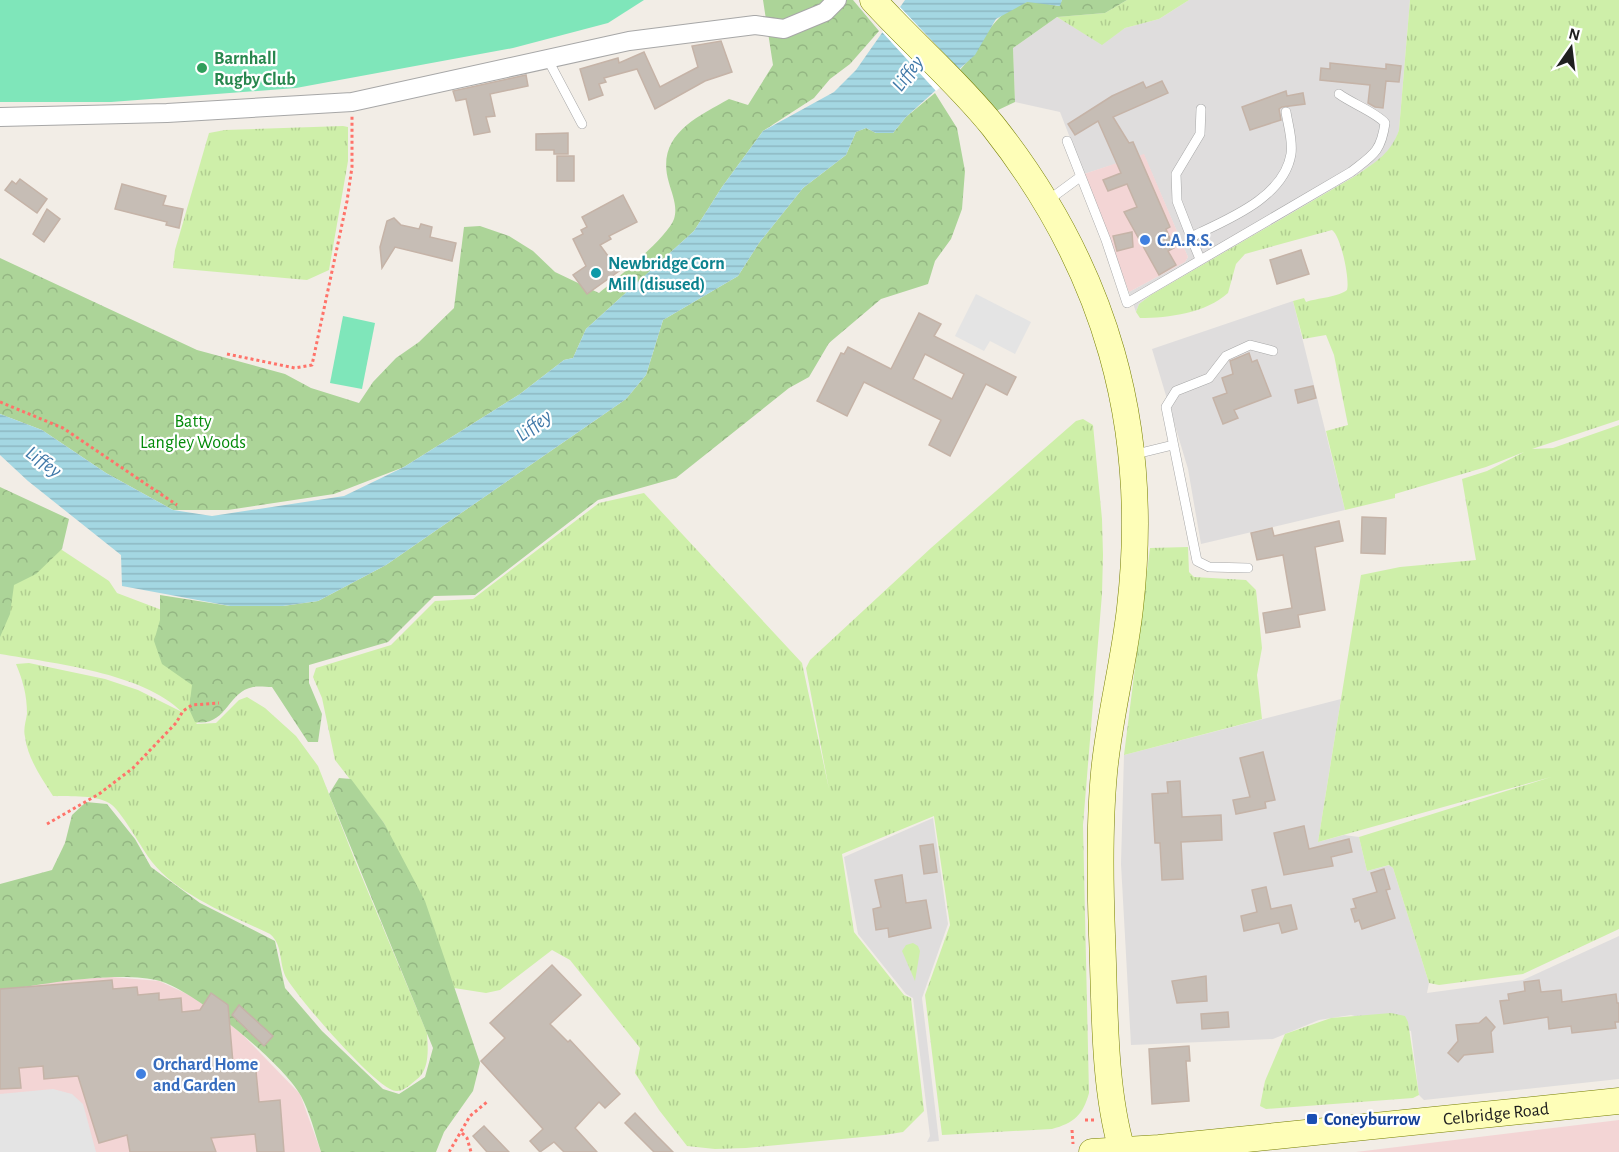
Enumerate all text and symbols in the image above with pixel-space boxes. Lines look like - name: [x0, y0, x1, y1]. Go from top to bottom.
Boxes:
- north arrow: [1541, 18, 1601, 78]
- text: N: [1567, 25, 1582, 44]
- place label: Barnhall Rugby Club: [214, 50, 296, 89]
- water label: Liffey: [888, 51, 928, 95]
- marker: Barnhall Rugby Club: [195, 61, 209, 75]
- place label: C.A.R.S.: [1157, 232, 1213, 250]
- marker: C.A.R.S.: [1138, 233, 1152, 247]
- place label: Newbridge Corn Mill (disused): [608, 255, 725, 294]
- marker: Newbridge Corn Mill (disused): [589, 266, 603, 280]
- water label: Liffey: [512, 406, 556, 445]
- park label: Batty Langley Woods: [140, 413, 246, 452]
- water label: Liffey: [22, 442, 66, 482]
- place label: Orchard Home and Garden: [153, 1056, 258, 1095]
- marker: Orchard Home and Garden: [134, 1067, 148, 1081]
- street label: Celbridge Road: [1442, 1100, 1550, 1129]
- place label: Coneyburrow: [1324, 1111, 1421, 1129]
- marker: Coneyburrow: [1305, 1112, 1319, 1126]

